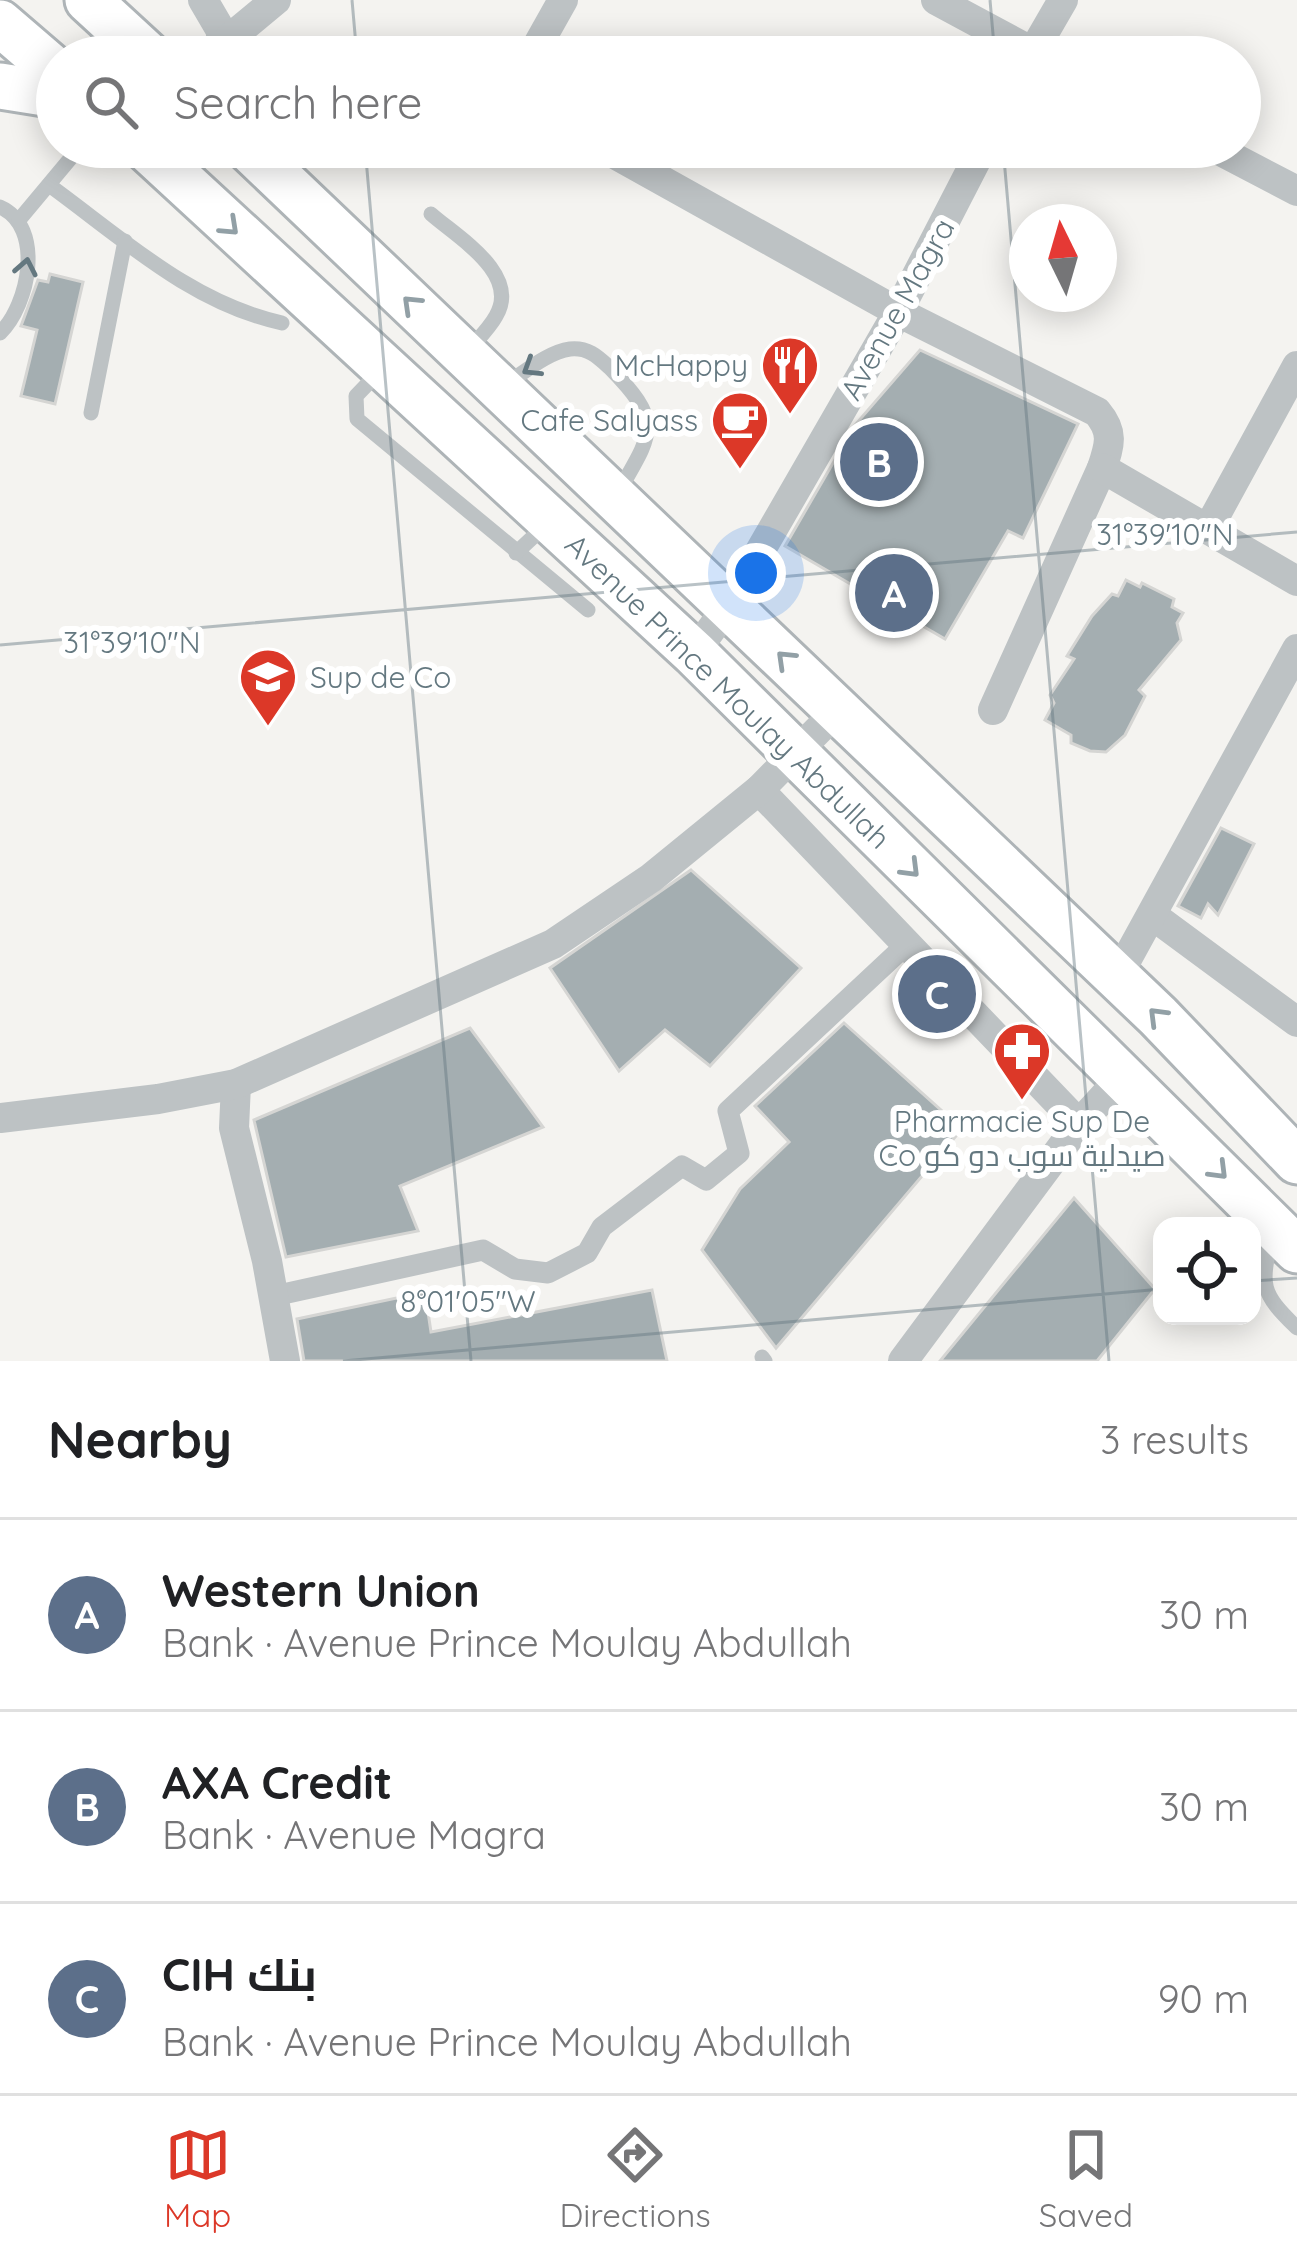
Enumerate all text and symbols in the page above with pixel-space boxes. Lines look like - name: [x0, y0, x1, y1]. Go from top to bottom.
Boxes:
- search box: [36, 36, 1261, 168]
- icon: search: [78, 69, 144, 135]
- text: Search here: [174, 74, 422, 130]
- north arrow: [1009, 204, 1117, 312]
- one-way arrow: [217, 212, 238, 234]
- street label: Avenue Magra: [831, 212, 963, 406]
- one-way arrow: [12, 257, 38, 277]
- one-way arrow: [403, 296, 424, 318]
- restaurant icon: McHappy: [759, 334, 821, 416]
- place label: McHappy: [614, 346, 748, 384]
- one-way arrow: [522, 354, 544, 377]
- cafe icon: Cafe Salyass: [709, 389, 771, 471]
- place label: Cafe Salyass: [521, 401, 698, 439]
- pin: B: [840, 417, 918, 507]
- text: 31°39'10"N: [1096, 515, 1234, 553]
- street label: Avenue Prince Moulay Abdullah: [558, 526, 898, 856]
- your location: [726, 543, 786, 603]
- pin: A: [855, 548, 933, 638]
- text: 31°39'10"N: [63, 623, 201, 661]
- school or university icon: Sup de Co: [237, 646, 299, 728]
- one-way arrow: [777, 651, 799, 673]
- place label: Sup de Co: [310, 658, 451, 696]
- one-way arrow: [897, 855, 919, 877]
- pin: C: [898, 949, 976, 1039]
- one-way arrow: [1149, 1008, 1171, 1030]
- pharmacy icon: Pharmacie Sup De Co صيدلية سوب دو كو: [991, 1020, 1053, 1102]
- place label: Pharmacie Sup De Co صيدلية سوب دو كو: [878, 1102, 1166, 1174]
- one-way arrow: [1205, 1157, 1227, 1179]
- map controls: [1153, 1217, 1261, 1325]
- button: locate: [1153, 1217, 1261, 1325]
- text: 8°01'05"W: [400, 1282, 536, 1320]
- text: Nearby: [48, 1407, 232, 1471]
- text: 3 results: [1100, 1415, 1249, 1464]
- text: Western Union: [162, 1562, 480, 1618]
- text: A: [75, 1590, 99, 1639]
- text: 30 m: [1159, 1590, 1249, 1639]
- text: Bank · Avenue Prince Moulay Abdullah: [162, 1618, 852, 1667]
- text: AXA Credit: [162, 1754, 392, 1810]
- text: B: [74, 1782, 100, 1831]
- text: 30 m: [1159, 1782, 1249, 1831]
- text: Bank · Avenue Magra: [162, 1810, 546, 1859]
- text: CIH بنك: [162, 1946, 317, 2002]
- text: C: [75, 1974, 99, 2023]
- text: 90 m: [1158, 1974, 1249, 2023]
- text: Bank · Avenue Prince Moulay Abdullah: [162, 2017, 852, 2066]
- tab: Map: [164, 2122, 231, 2235]
- tab: Directions: [559, 2122, 711, 2235]
- tab: Saved: [1039, 2122, 1133, 2235]

